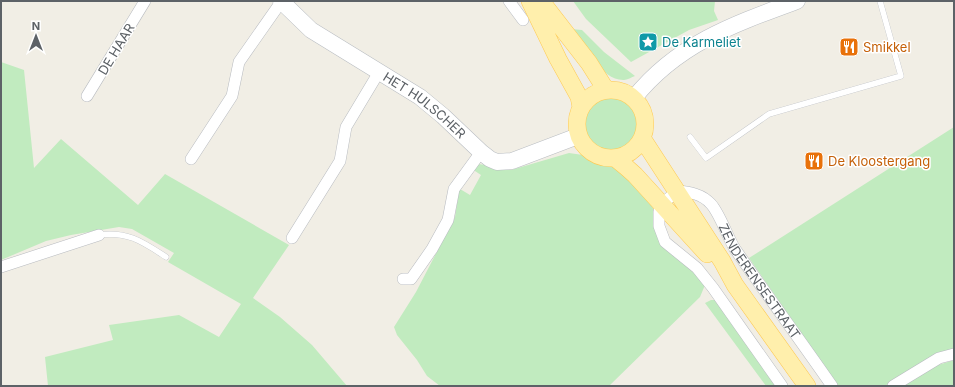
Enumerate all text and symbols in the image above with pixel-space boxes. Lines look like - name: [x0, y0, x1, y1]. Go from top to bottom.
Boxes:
- north arrow: [16, 16, 56, 56]
- text: N: [32, 19, 40, 33]
- street label: DE HAAR: [94, 20, 138, 78]
- place icon: De Karmeliet: [637, 31, 659, 53]
- place label: De Karmeliet: [662, 34, 741, 50]
- restaurant icon: Smikkel: [838, 36, 860, 58]
- place label: Smikkel: [863, 39, 911, 55]
- street label: HET HULSCHER: [380, 68, 469, 141]
- restaurant icon: De Kloostergang: [803, 150, 825, 172]
- place label: De Kloostergang: [828, 153, 930, 169]
- street label: ZENDERENSESTRAAT: [716, 221, 804, 342]

